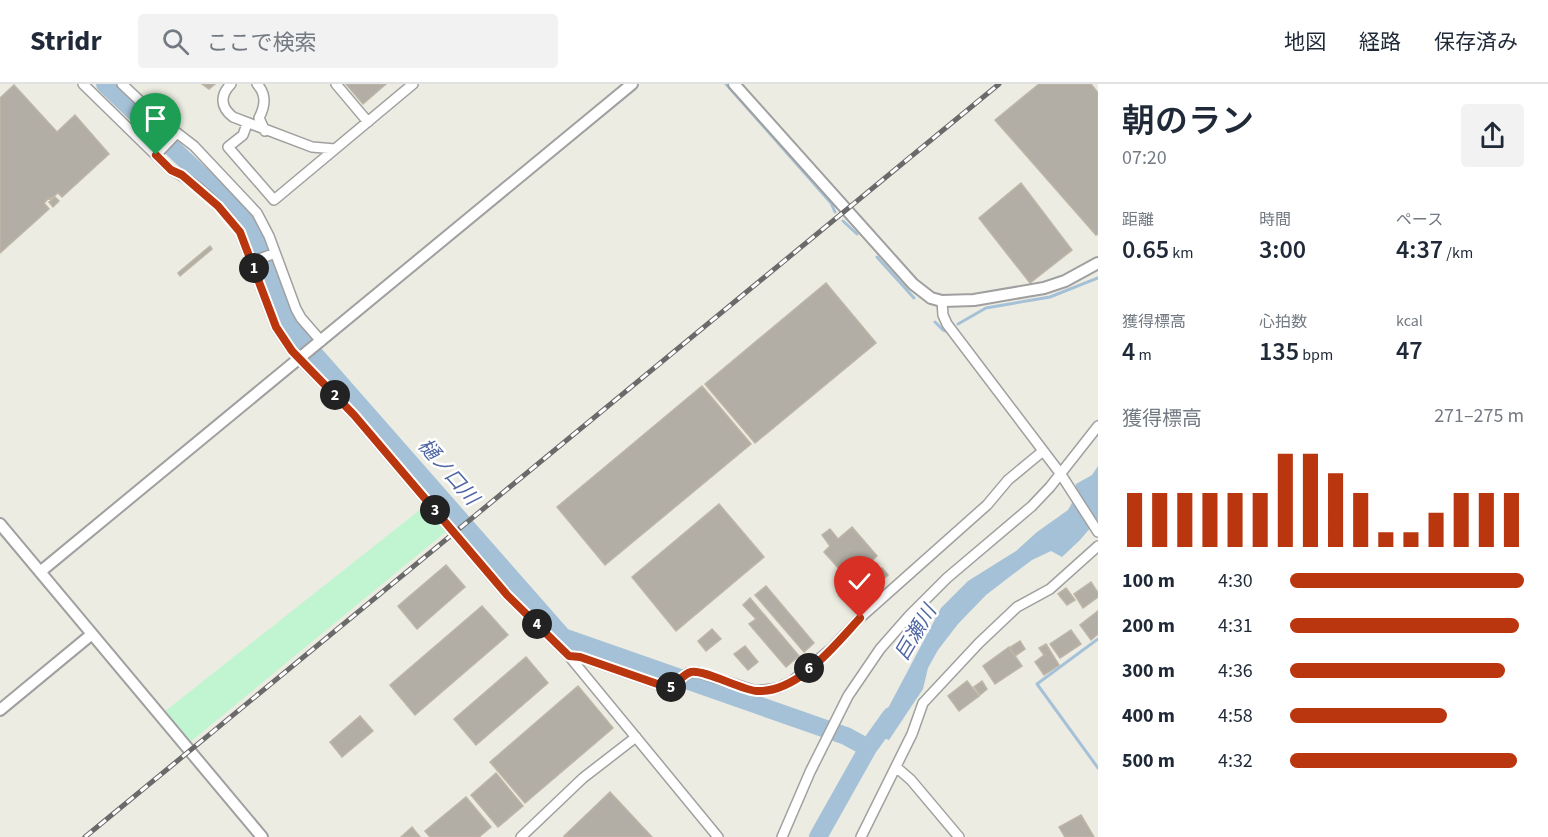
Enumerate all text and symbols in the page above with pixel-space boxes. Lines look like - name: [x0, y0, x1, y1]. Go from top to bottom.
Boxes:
- search box: [138, 14, 558, 68]
- text: Stridr: [30, 21, 102, 61]
- icon: search: [159, 25, 192, 58]
- text: ここで検索: [207, 27, 317, 59]
- text: 地図: [1284, 27, 1326, 57]
- text: 経路: [1359, 27, 1401, 57]
- text: 保存済み: [1434, 27, 1518, 57]
- pin: [130, 93, 181, 155]
- text: 朝のラン: [1122, 98, 1254, 145]
- icon: arrive: [139, 102, 172, 135]
- button: share: [1461, 104, 1524, 167]
- text: 07:20: [1122, 144, 1167, 172]
- text: 距離: [1122, 209, 1154, 231]
- text: 時間: [1259, 209, 1291, 231]
- text: ペース: [1396, 209, 1443, 231]
- text: 0.65: [1122, 231, 1169, 268]
- text: 3:00: [1259, 231, 1306, 268]
- text: 4:37: [1396, 231, 1443, 268]
- text: km: [1169, 242, 1194, 264]
- text: /km: [1443, 242, 1473, 264]
- pin: 1: [239, 253, 269, 283]
- text: 1: [250, 257, 258, 279]
- text: kcal: [1396, 310, 1423, 332]
- text: 獲得標高: [1122, 311, 1186, 333]
- text: 心拍数: [1259, 311, 1307, 333]
- text: 47: [1396, 332, 1423, 369]
- text: 4: [1122, 333, 1135, 370]
- text: 135: [1259, 333, 1299, 370]
- text: m: [1135, 344, 1152, 366]
- text: bpm: [1299, 344, 1333, 366]
- pin: 2: [320, 380, 350, 410]
- text: 2: [331, 384, 339, 406]
- text: 271–275 m: [1434, 402, 1524, 430]
- text: 獲得標高: [1122, 405, 1202, 433]
- water label: 樋ノ口川: [411, 433, 486, 513]
- pin: 3: [420, 495, 450, 525]
- text: 3: [431, 499, 439, 521]
- pin: [834, 556, 885, 618]
- icon: check: [843, 565, 876, 598]
- text: 100 m: [1122, 567, 1175, 595]
- text: 4:30: [1218, 567, 1253, 595]
- water label: 巨瀬川: [889, 598, 944, 666]
- pin: 4: [522, 609, 552, 639]
- text: 200 m: [1122, 612, 1175, 640]
- text: 4:31: [1218, 612, 1253, 640]
- text: 4: [533, 613, 541, 635]
- pin: 6: [794, 653, 824, 683]
- text: 6: [805, 657, 813, 679]
- text: 300 m: [1122, 657, 1175, 685]
- text: 4:36: [1218, 657, 1253, 685]
- pin: 5: [656, 672, 686, 702]
- text: 5: [667, 676, 675, 698]
- text: 400 m: [1122, 702, 1175, 730]
- text: 4:58: [1218, 702, 1253, 730]
- text: 500 m: [1122, 747, 1175, 775]
- text: 4:32: [1218, 747, 1253, 775]

